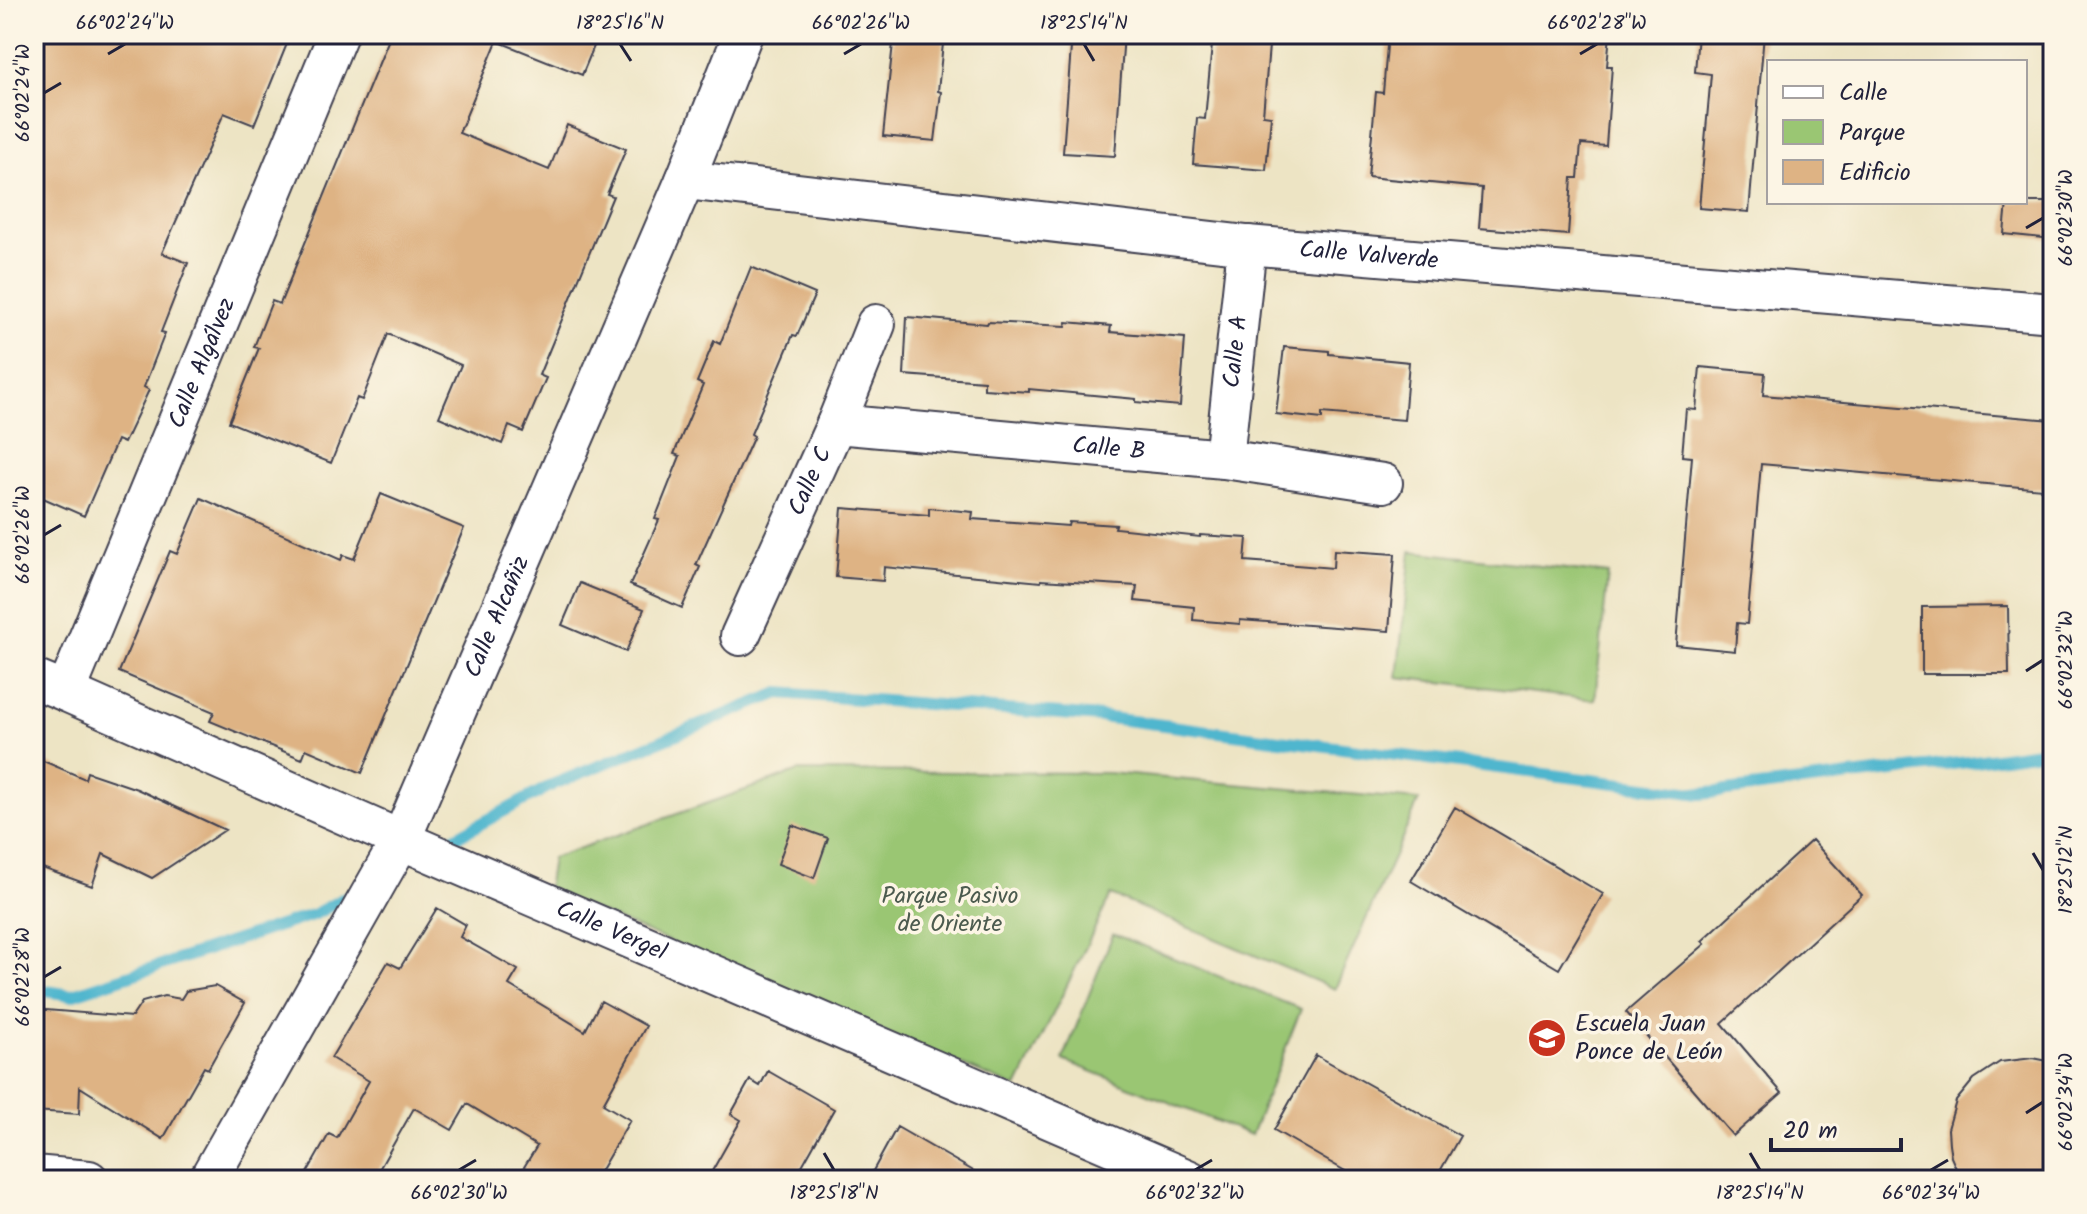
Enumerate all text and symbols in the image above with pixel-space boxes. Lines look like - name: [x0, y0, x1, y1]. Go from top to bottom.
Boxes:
- text: 66°02'24"W: [76, 8, 174, 40]
- text: 18°25'16"N: [576, 8, 664, 40]
- text: 66°02'26"W: [812, 8, 910, 40]
- text: 18°25'14"N: [1040, 8, 1128, 40]
- text: 66°02'28"W: [1547, 8, 1647, 40]
- text: 66°02'24"W: [8, 44, 40, 142]
- legend: [1767, 60, 2027, 204]
- text: Calle: [1839, 74, 1887, 113]
- text: Parque: [1839, 114, 1905, 153]
- text: Edificio: [1839, 154, 1911, 193]
- text: 66°02'30"W: [2051, 169, 2083, 267]
- street label: Calle Valverde: [1298, 230, 1440, 281]
- street label: Calle Algálvez: [158, 292, 246, 434]
- street label: Calle A: [1212, 314, 1259, 390]
- street label: Calle B: [1071, 426, 1147, 471]
- street label: Calle C: [777, 440, 843, 522]
- text: 66°02'26"W: [8, 486, 40, 584]
- street label: Calle Alcañiz: [454, 550, 541, 684]
- text: 66°02'32"W: [2051, 611, 2083, 709]
- text: 18°25'12"N: [2051, 826, 2083, 914]
- park label: Parque Pasivo de Oriente: [882, 877, 1019, 944]
- street label: Calle Vergel: [550, 890, 673, 972]
- text: 66°02'28"W: [8, 927, 40, 1027]
- place label: Escuela Juan Ponce de León: [1575, 1005, 1723, 1072]
- school or university icon: Escuela Juan Ponce de León: [1526, 1017, 1568, 1059]
- text: 66°02'34"W: [2051, 1053, 2083, 1151]
- scale bar: [1771, 1102, 1901, 1152]
- text: 20 m: [1783, 1112, 1838, 1151]
- text: 66°02'30"W: [410, 1178, 508, 1210]
- text: 18°25'18"N: [790, 1178, 878, 1210]
- text: 66°02'32"W: [1146, 1178, 1244, 1210]
- text: 18°25'14"N: [1716, 1178, 1804, 1210]
- text: 66°02'34"W: [1882, 1178, 1980, 1210]

